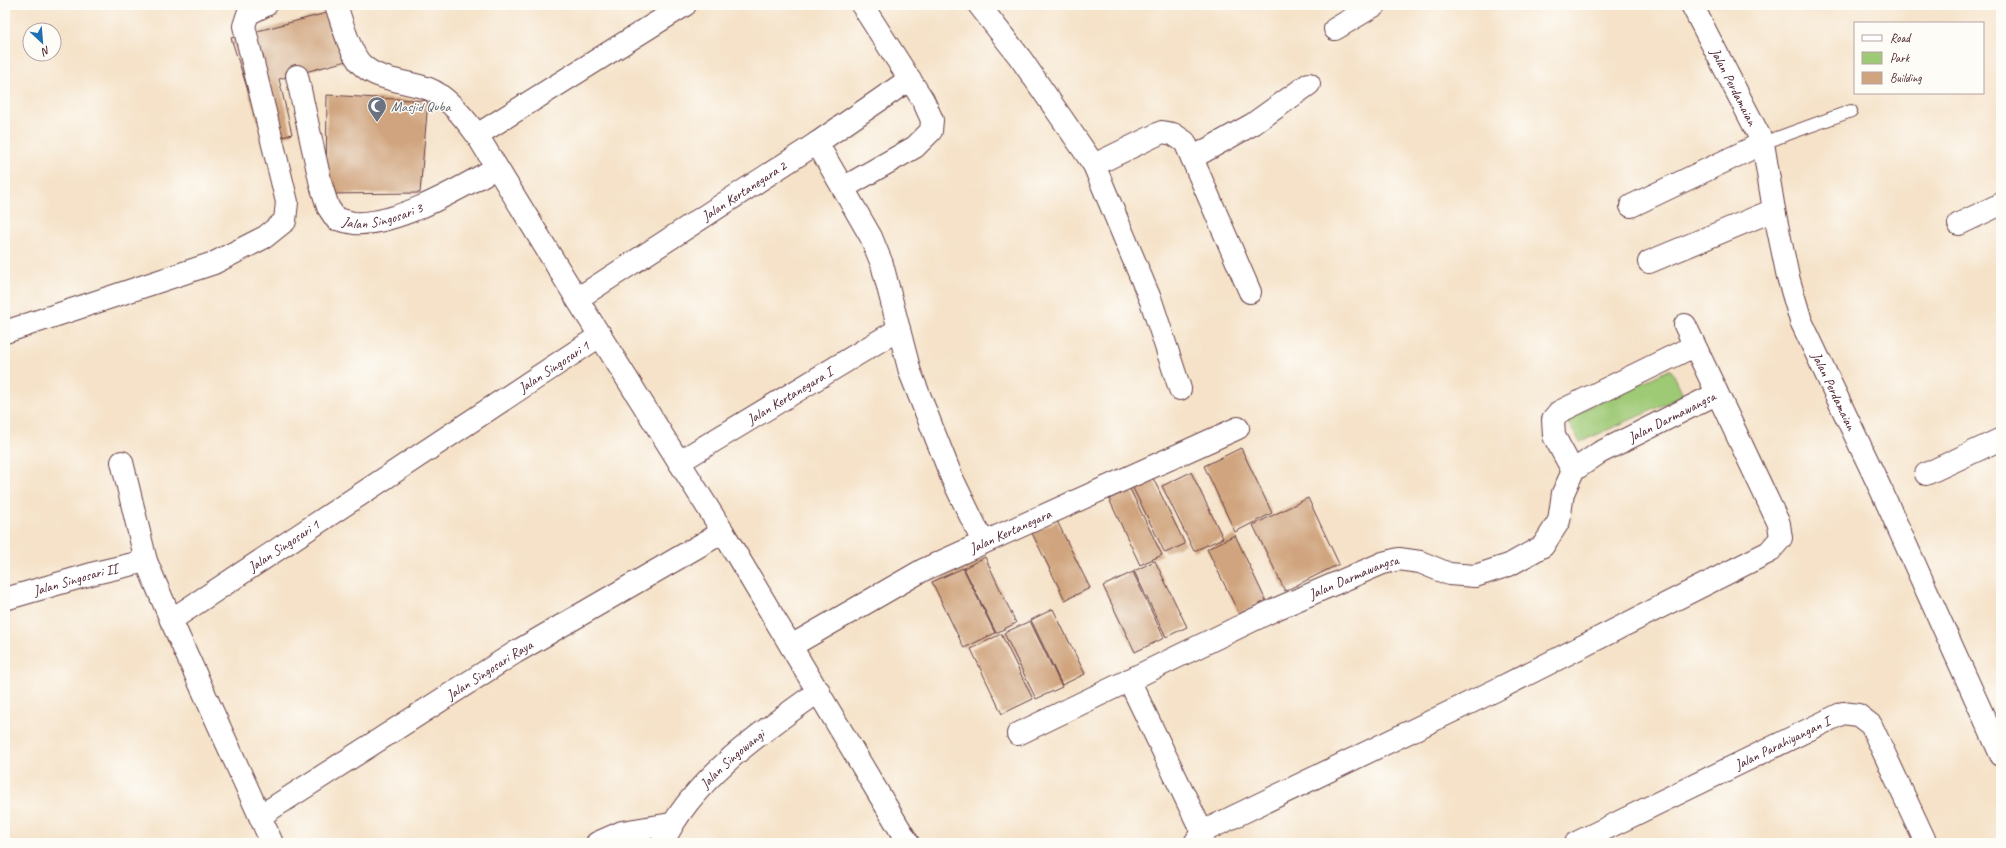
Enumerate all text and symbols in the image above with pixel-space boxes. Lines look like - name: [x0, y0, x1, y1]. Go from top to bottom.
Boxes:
- north arrow: [22, 22, 62, 62]
- legend: [1854, 22, 1984, 94]
- text: Road: [1890, 30, 1912, 46]
- text: N: [38, 43, 53, 60]
- street label: Jalan Perdamaian: [1707, 44, 1761, 129]
- text: Park: [1890, 50, 1911, 66]
- text: Building: [1890, 70, 1922, 86]
- mosque icon: Masjid Quba: [366, 95, 388, 123]
- place label: Masjid Quba: [391, 98, 451, 115]
- street label: Jalan Kertanegara 2: [698, 156, 791, 225]
- street label: Jalan Singosari 3: [340, 198, 426, 232]
- street label: Jalan Singosari 1: [514, 336, 593, 397]
- street label: Jalan Perdamaian: [1808, 348, 1860, 434]
- street label: Jalan Kertanegara I: [743, 361, 838, 428]
- street label: Jalan Darmawangsa: [1624, 387, 1719, 446]
- street label: Jalan Kertanegara: [966, 505, 1054, 557]
- street label: Jalan Singosari 1: [244, 515, 323, 576]
- street label: Jalan Darmawangsa: [1305, 551, 1401, 603]
- street label: Jalan Singosari II: [30, 559, 122, 599]
- street label: Jalan Singosari Raya: [442, 635, 536, 704]
- street label: Jalan Parahiyangan I: [1731, 711, 1835, 773]
- street label: Jalan Singowangi: [695, 724, 769, 792]

